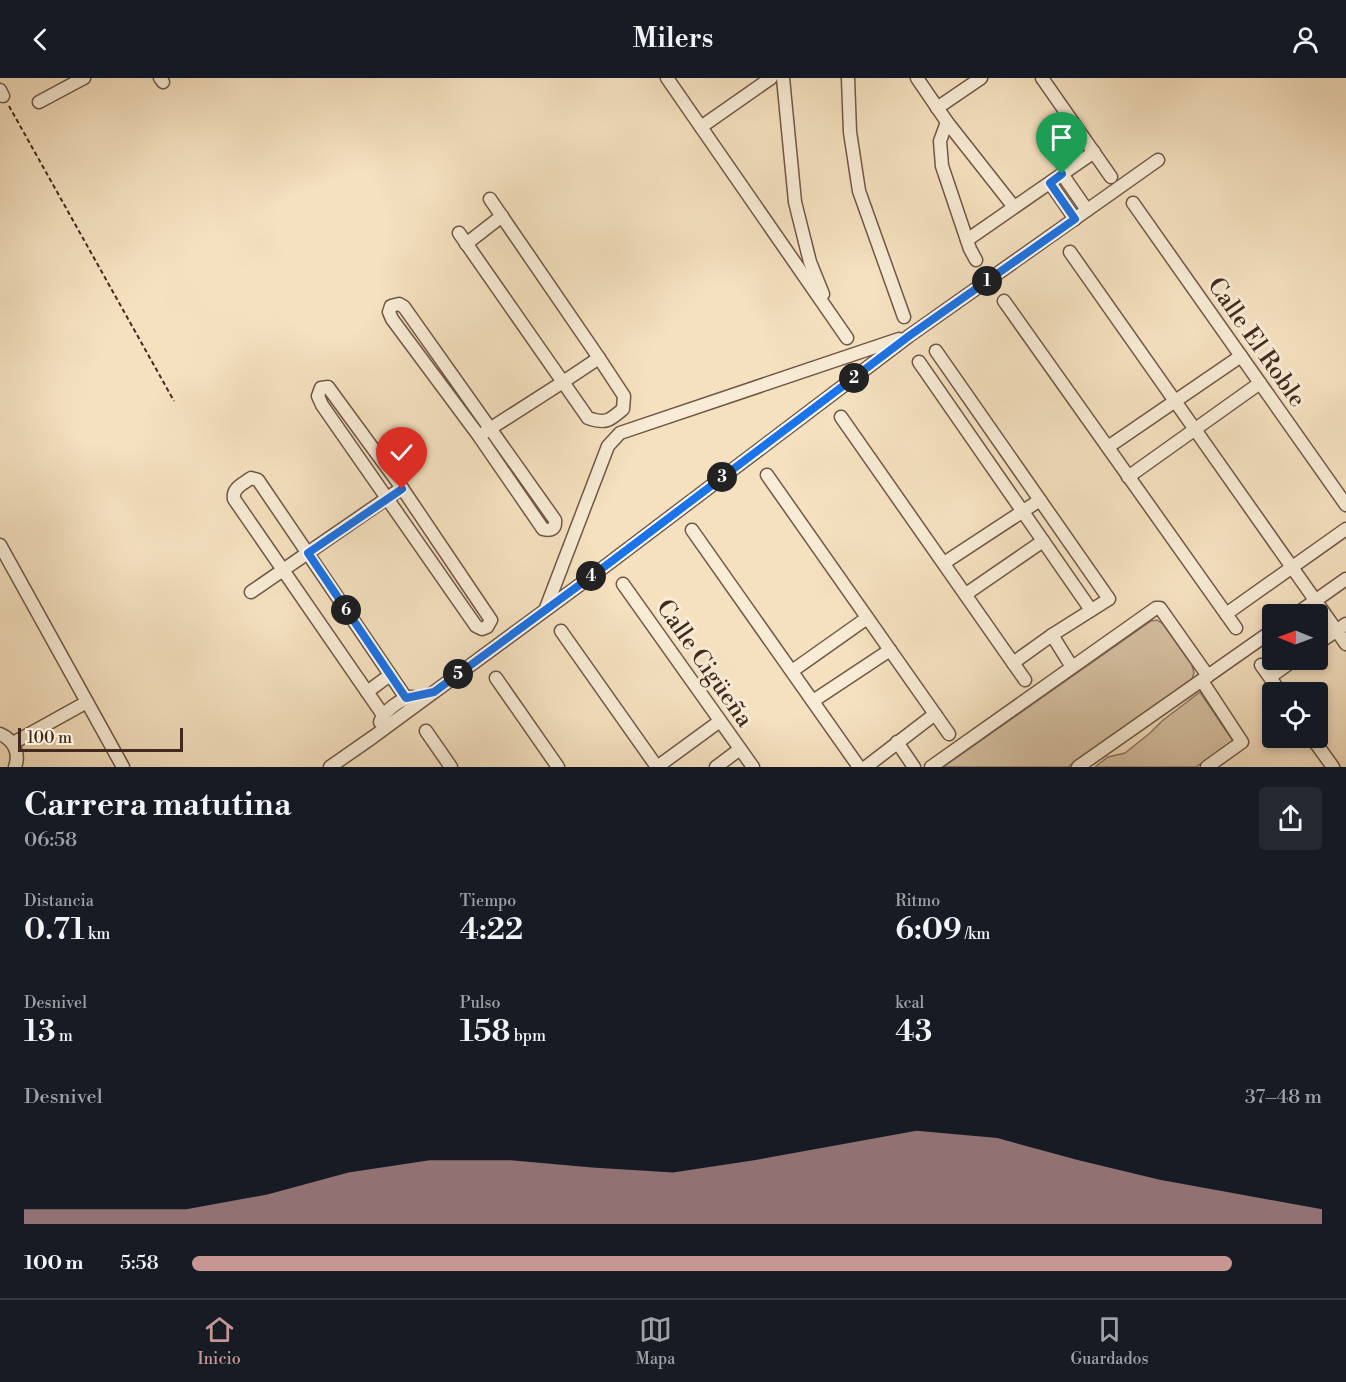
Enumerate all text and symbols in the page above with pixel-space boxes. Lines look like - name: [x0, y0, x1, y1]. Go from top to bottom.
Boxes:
- text: Milers: [633, 22, 713, 56]
- icon: back: [24, 23, 57, 56]
- icon: person: [1289, 23, 1322, 56]
- pin: [1036, 112, 1087, 174]
- icon: arrive: [1045, 121, 1078, 154]
- pin: 1: [972, 266, 1002, 296]
- text: 1: [983, 271, 991, 291]
- street label: Calle El Roble: [1200, 272, 1312, 413]
- pin: 2: [839, 363, 869, 393]
- text: 2: [849, 368, 859, 388]
- pin: [376, 427, 427, 489]
- icon: check: [385, 436, 418, 469]
- pin: 3: [707, 462, 737, 492]
- text: 3: [717, 467, 727, 487]
- pin: 4: [576, 561, 606, 591]
- text: 4: [586, 566, 596, 586]
- street label: Calle Cigüeña: [649, 594, 760, 734]
- pin: 6: [331, 595, 361, 625]
- text: 6: [341, 600, 351, 620]
- north arrow: [1262, 604, 1328, 670]
- map controls: [1262, 604, 1328, 748]
- pin: 5: [443, 659, 473, 689]
- text: 5: [453, 664, 463, 684]
- button: locate: [1262, 682, 1328, 748]
- scale bar: [18, 725, 183, 752]
- text: 100 m: [27, 728, 72, 748]
- text: Carrera matutina: [24, 785, 291, 826]
- button: share: [1259, 787, 1322, 850]
- text: 06:58: [24, 828, 77, 853]
- text: Distancia: [24, 891, 94, 911]
- text: Tiempo: [460, 891, 516, 911]
- text: Ritmo: [895, 891, 940, 911]
- text: 0.71: [24, 911, 85, 949]
- text: 4:22: [460, 911, 523, 949]
- text: 6:09: [895, 911, 962, 949]
- text: km: [85, 924, 110, 944]
- text: /km: [962, 924, 990, 944]
- text: Desnivel: [24, 993, 87, 1013]
- text: Pulso: [460, 993, 501, 1013]
- text: kcal: [895, 993, 924, 1013]
- text: 13: [24, 1013, 55, 1051]
- text: 158: [460, 1013, 510, 1051]
- text: 43: [895, 1013, 932, 1051]
- text: m: [55, 1026, 73, 1046]
- text: bpm: [510, 1026, 546, 1046]
- text: Desnivel: [24, 1085, 103, 1110]
- text: 37–48 m: [1245, 1085, 1322, 1110]
- text: 100 m: [24, 1251, 83, 1276]
- text: 5:58: [120, 1251, 159, 1276]
- tab: Inicio: [198, 1313, 241, 1369]
- tab: Mapa: [636, 1313, 675, 1369]
- tab: Guardados: [1070, 1313, 1148, 1369]

